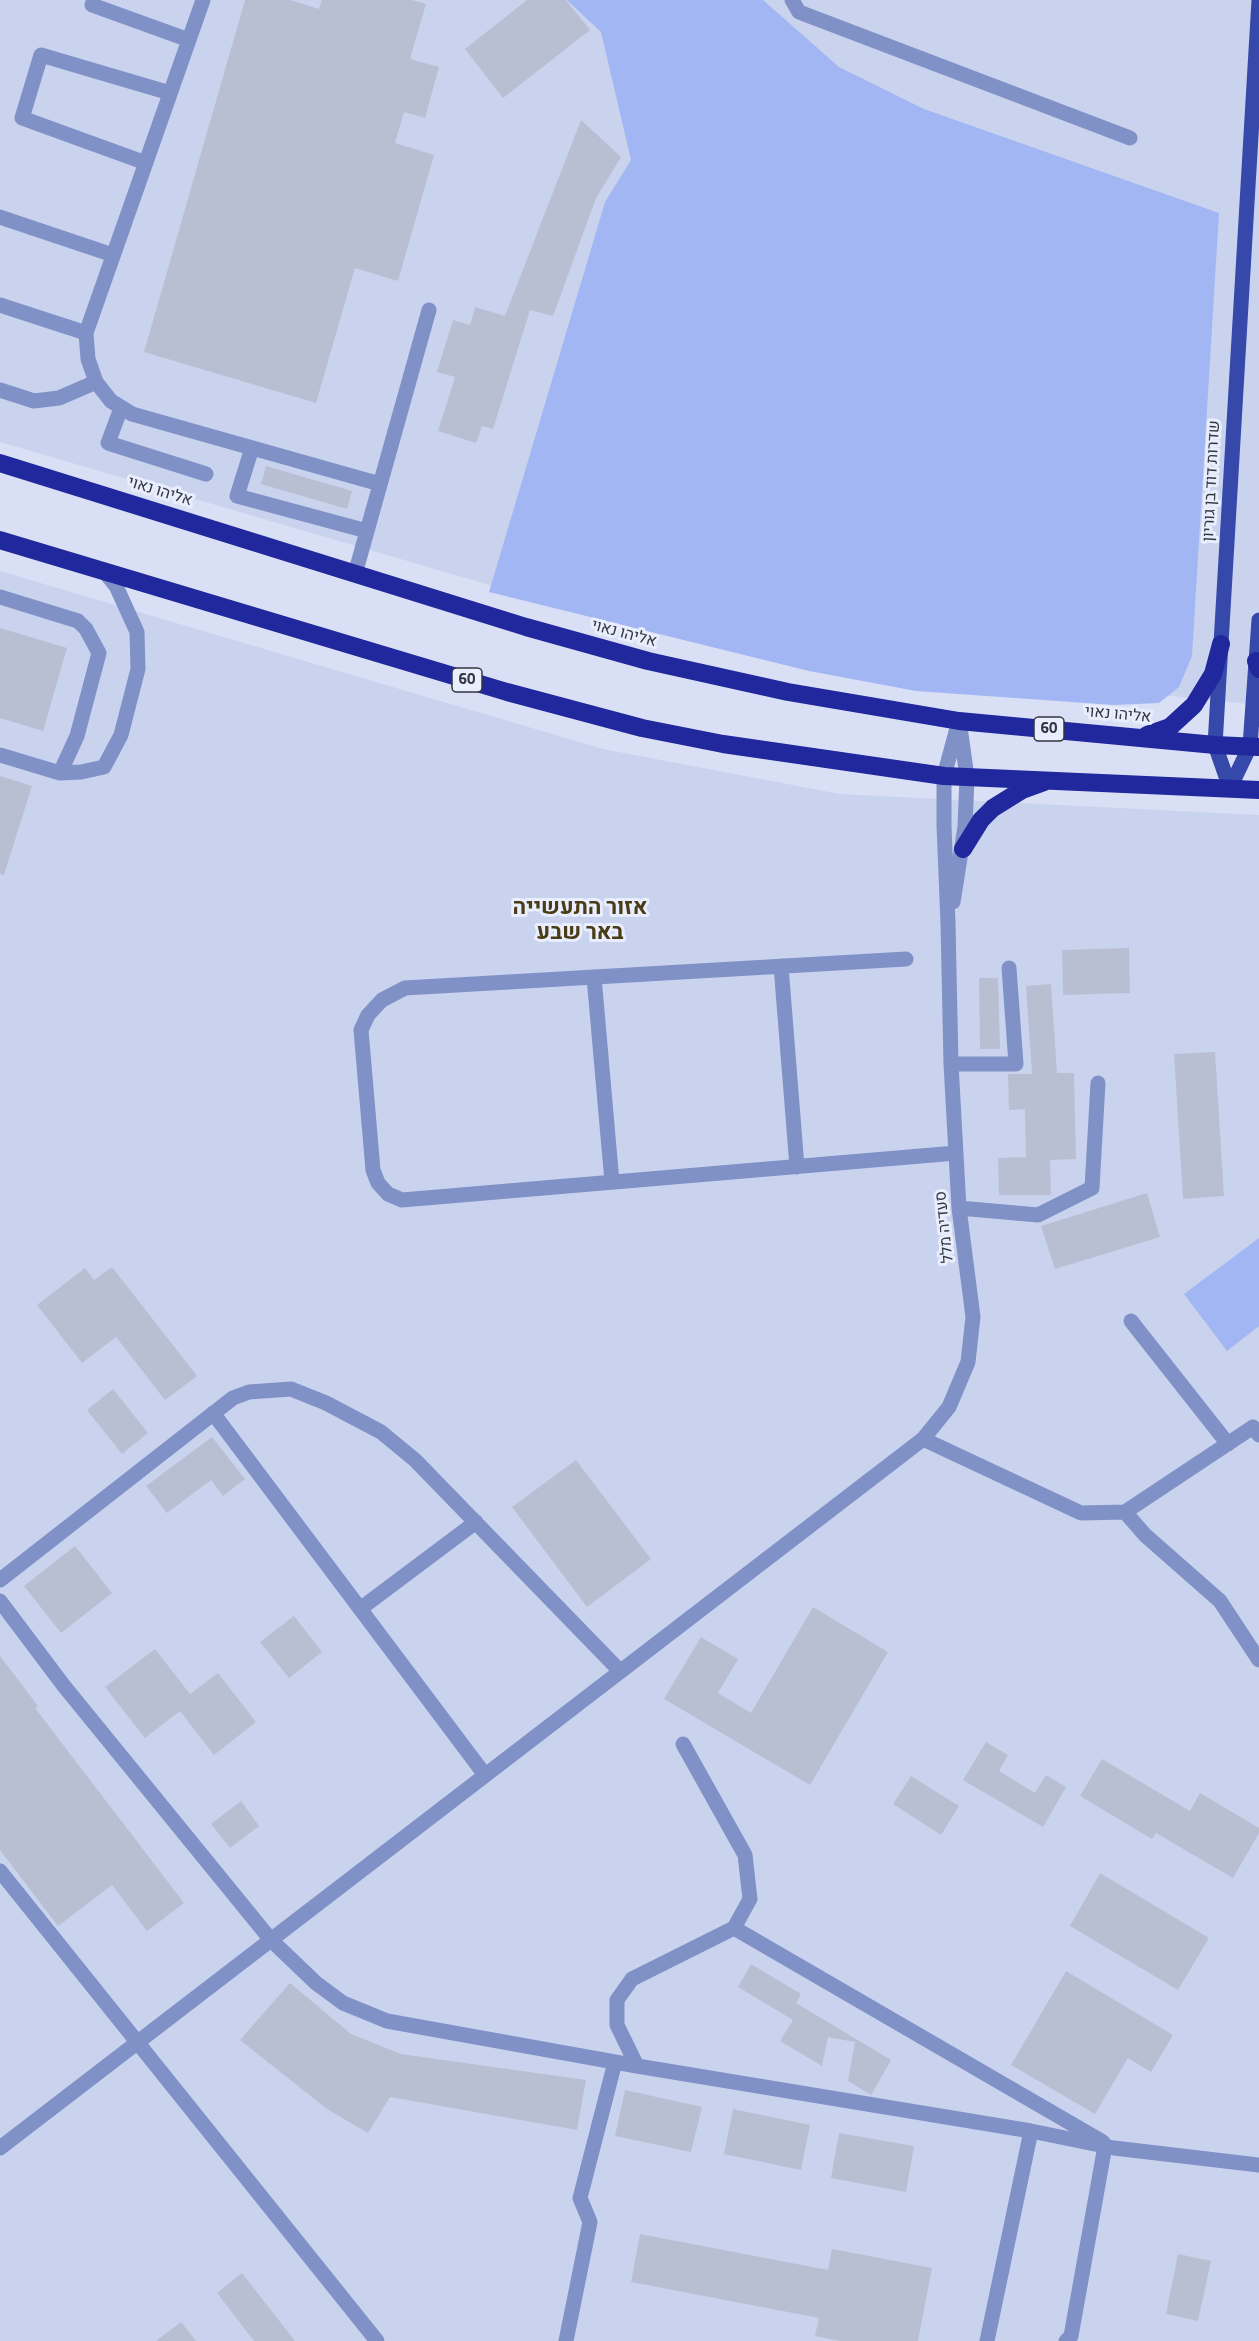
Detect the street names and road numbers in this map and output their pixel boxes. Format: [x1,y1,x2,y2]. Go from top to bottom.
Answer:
street label: שדרות דוד בן גוריון [1199,420,1225,542]
street label: אליהו נאוי [125,473,195,511]
street label: אליהו נאוי [589,616,659,652]
road number: 60 [452,668,482,692]
street label: אליהו נאוי [1084,703,1152,727]
road number: 60 [1034,717,1064,741]
street label: סעדיה מלל [932,1190,958,1264]

